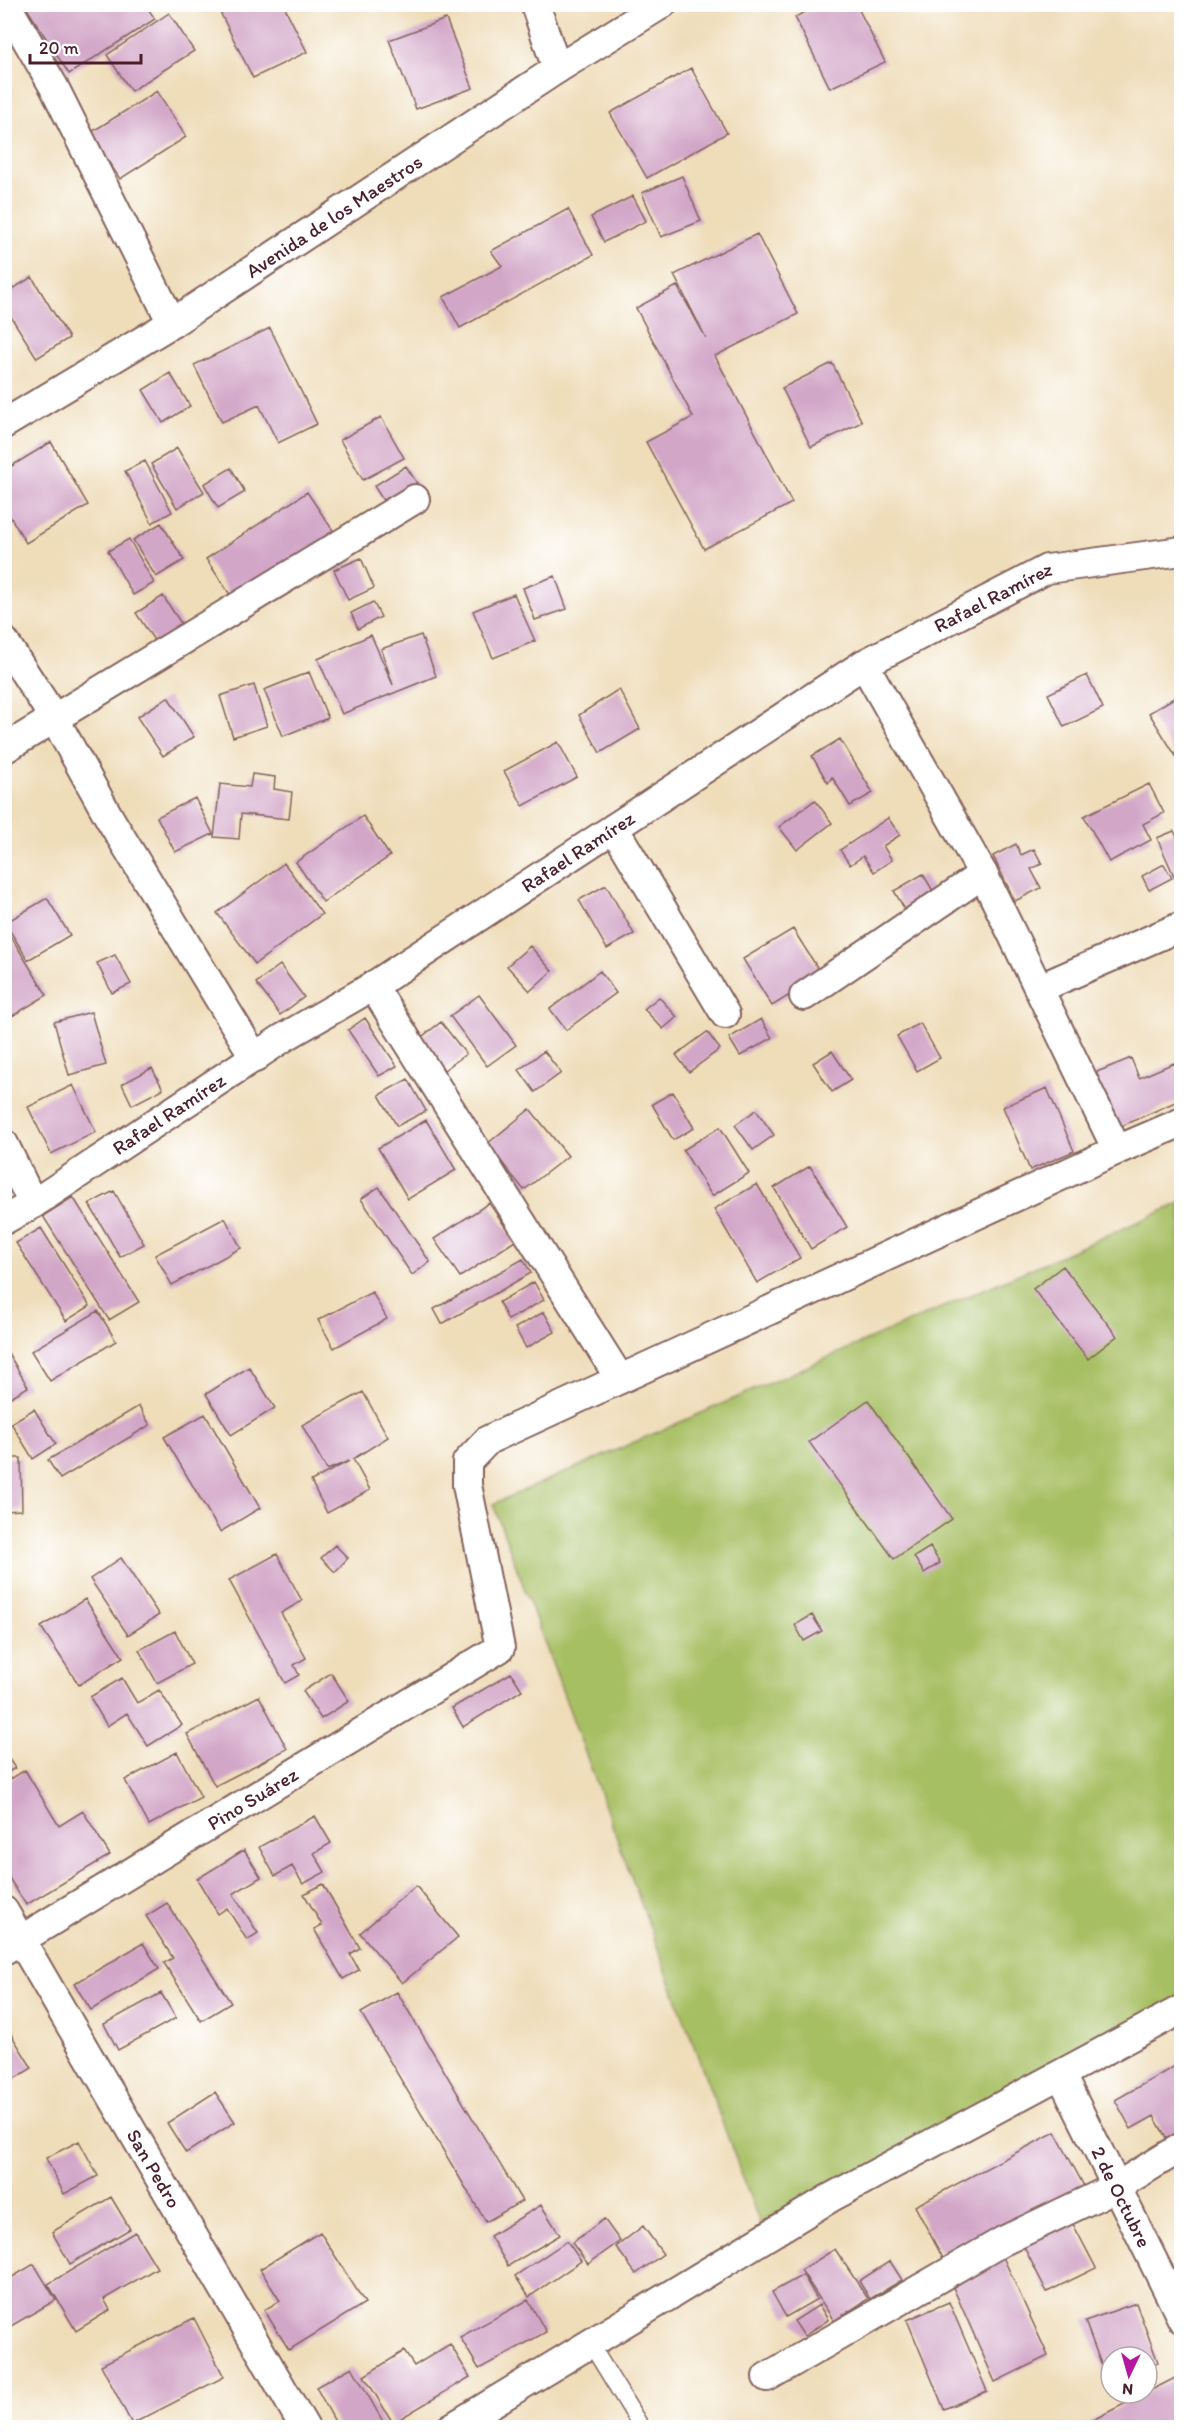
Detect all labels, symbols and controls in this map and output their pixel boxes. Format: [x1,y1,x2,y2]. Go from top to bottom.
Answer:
scale bar [30,27,141,65]
text: 20 m [39,37,79,59]
street label: Avenida de los Maestros [241,149,427,283]
street label: Rafael Ramírez [930,556,1053,638]
street label: Rafael Ramírez [517,806,639,898]
street label: Rafael Ramírez [108,1068,230,1160]
street label: Pino Suárez [203,1762,303,1835]
street label: San Pedro [122,2125,186,2212]
street label: 2 de Octubre [1086,2142,1157,2251]
north arrow [1099,2345,1159,2405]
text: N [1122,2380,1134,2399]

